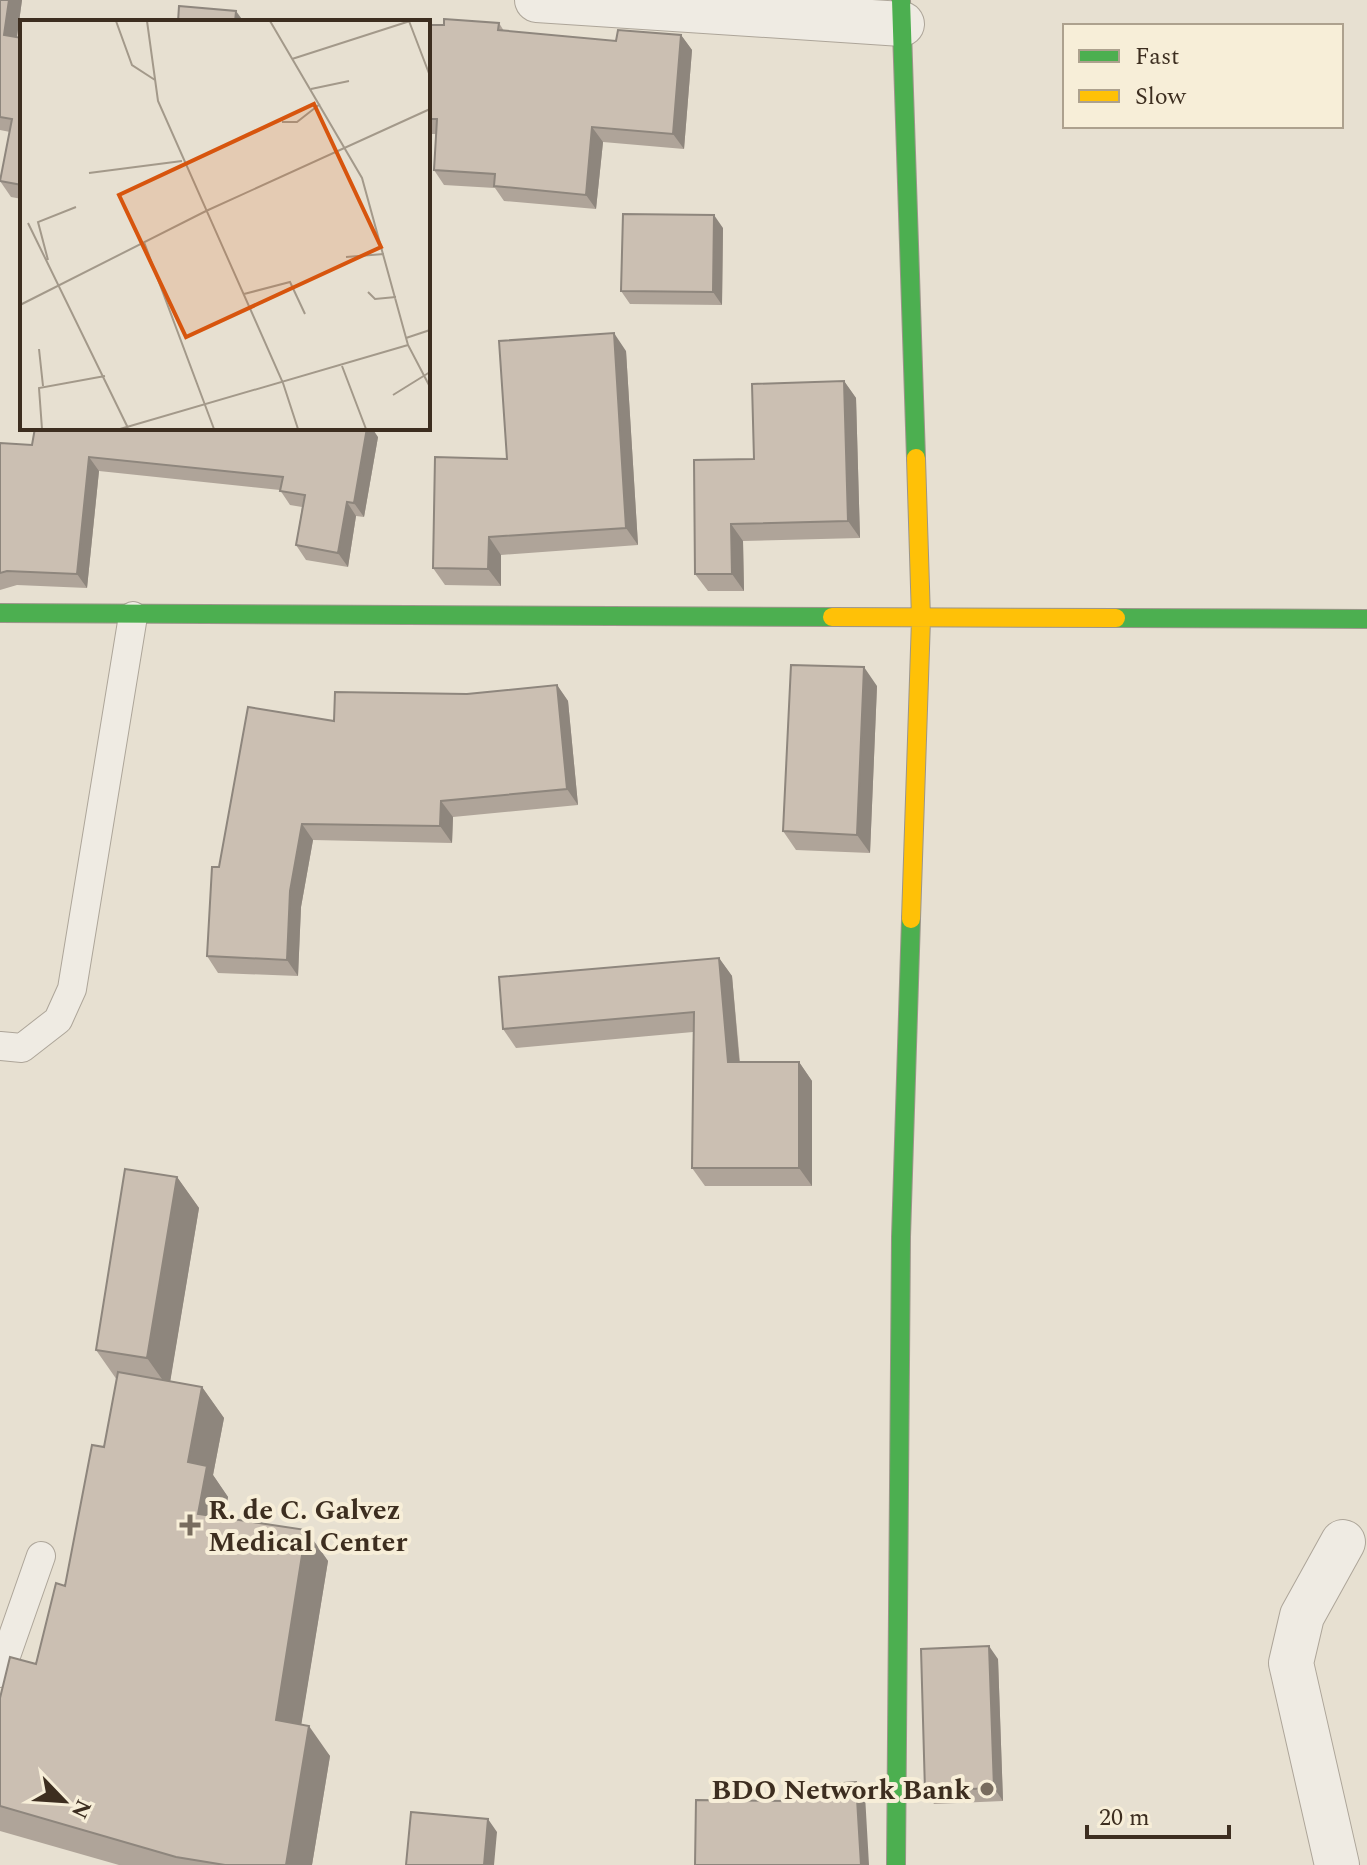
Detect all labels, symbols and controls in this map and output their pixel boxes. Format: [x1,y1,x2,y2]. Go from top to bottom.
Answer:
inset map [20,20,430,430]
legend [1063,24,1343,128]
text: Fast [1135,39,1180,75]
text: Slow [1135,79,1187,115]
place label: R. de C. Galvez Medical Center [208,1489,407,1564]
marker: R. de C. Galvez Medical Center [179,1514,201,1536]
north arrow [24,1761,104,1841]
place label: BDO Network Bank [711,1769,971,1812]
marker: BDO Network Bank [978,1780,996,1798]
scale bar [1087,1789,1229,1839]
text: N [62,1794,100,1824]
text: 20 m [1099,1800,1150,1836]

